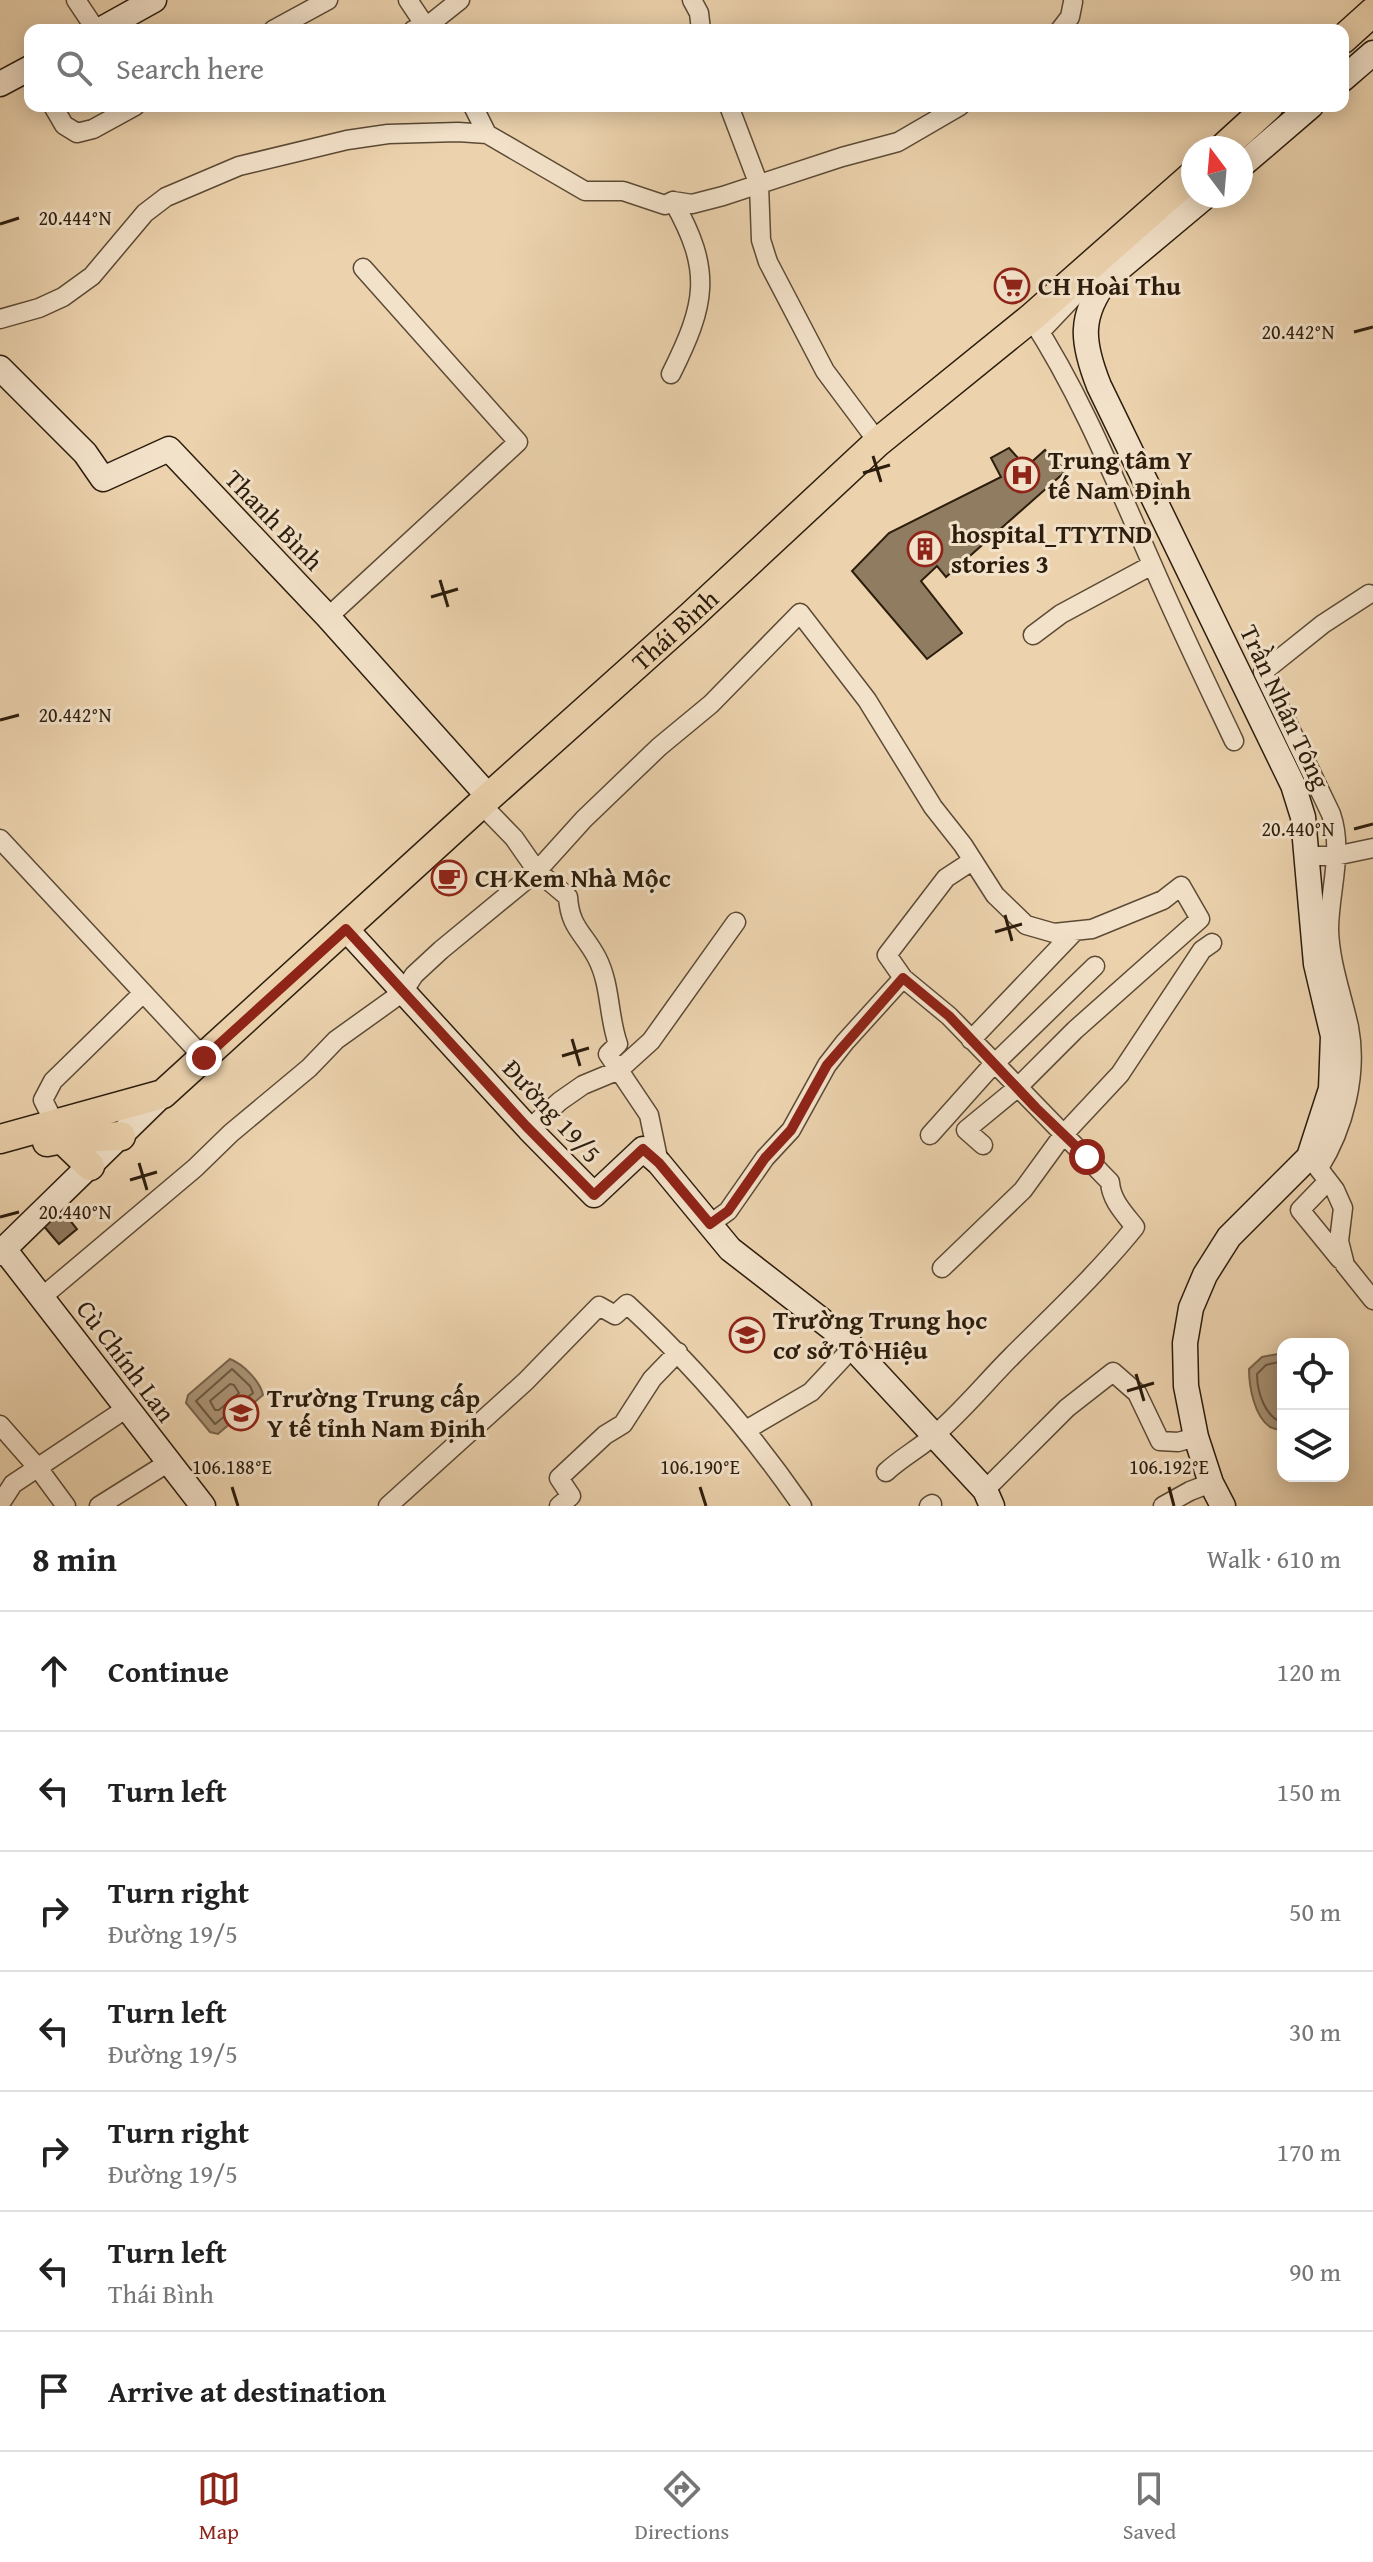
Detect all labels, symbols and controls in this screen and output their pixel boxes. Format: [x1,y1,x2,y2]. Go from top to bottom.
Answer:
search box [24,24,1349,112]
icon: search [52,46,96,90]
text: Search here [116,46,264,90]
north arrow [1181,136,1253,208]
text: 20.444°N [38,203,112,232]
place label: CH Hoài Thu [1038,266,1181,305]
supermarket icon: CH Hoài Thu [993,267,1031,305]
text: 20.442°N [1261,317,1335,346]
place label: Trung tâm Y tế Nam Định [1048,440,1192,509]
hospital icon: Trung tâm Y tế Nam Định [1003,456,1041,494]
street label: Thanh Bình [216,460,333,579]
place label: hospital_TTYTND stories 3 [951,514,1152,583]
building icon: hospital_TTYTND stories 3 [906,530,944,568]
street label: Thái Bình [622,580,727,680]
street label: Trần Nhân Tông [1230,618,1341,796]
text: 20.442°N [38,700,112,729]
text: 20.440°N [1261,814,1335,843]
place label: CH Kem Nhà Mộc [475,858,671,897]
cafe icon: CH Kem Nhà Mộc [430,859,468,897]
route end [186,1040,222,1076]
street label: Đường 19/5 [494,1050,611,1171]
route start [1069,1139,1105,1175]
text: 20.440°N [38,1197,112,1226]
street label: Cù Chính Lan [67,1291,186,1430]
place label: Trường Trung học cơ sở Tô Hiệu [773,1300,987,1369]
school or university icon: Trường Trung học cơ sở Tô Hiệu [728,1316,766,1354]
map controls [1277,1338,1349,1482]
button: locate [1277,1338,1349,1410]
place label: Trường Trung cấp Y tế tỉnh Nam Định [267,1378,487,1447]
school or university icon: Trường Trung cấp Y tế tỉnh Nam Định [222,1394,260,1432]
button: layers [1277,1410,1349,1482]
text: 106.188°E [192,1452,272,1481]
text: 106.190°E [660,1452,740,1481]
text: 106.192°E [1129,1452,1209,1481]
text: 8 min [32,1534,117,1583]
text: Walk · 610 m [1207,1539,1341,1578]
icon: ahead [32,1649,76,1693]
text: Continue [108,1649,229,1693]
text: 120 m [1276,1652,1341,1691]
icon: left [32,1769,76,1813]
text: Turn left [108,1769,227,1813]
text: 150 m [1276,1772,1341,1811]
text: Turn right [108,1870,249,1914]
icon: right [32,1889,76,1933]
text: 50 m [1289,1892,1341,1931]
text: Đường 19/5 [108,1914,238,1953]
text: Turn left [108,1990,227,2034]
icon: left [32,2009,76,2053]
text: 30 m [1289,2012,1341,2051]
text: Đường 19/5 [108,2034,238,2073]
text: Turn right [108,2110,249,2154]
icon: right [32,2129,76,2173]
text: 170 m [1276,2132,1341,2171]
text: Đường 19/5 [108,2154,238,2193]
text: Turn left [108,2230,227,2274]
icon: left [32,2249,76,2293]
text: 90 m [1289,2252,1341,2291]
text: Thái Bình [108,2274,214,2313]
icon: arrive [32,2369,76,2413]
text: Arrive at destination [108,2369,386,2413]
tab: Map [197,2467,241,2547]
tab: Directions [635,2467,729,2547]
tab: Saved [1123,2467,1176,2547]

